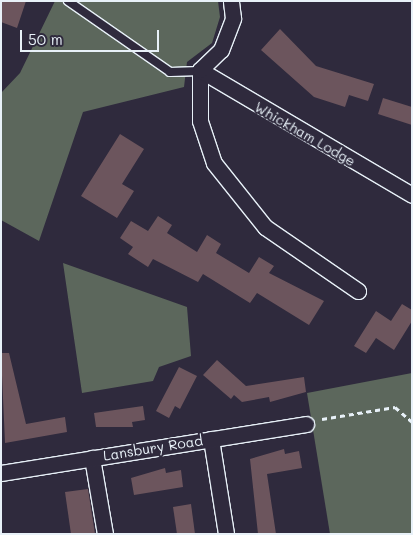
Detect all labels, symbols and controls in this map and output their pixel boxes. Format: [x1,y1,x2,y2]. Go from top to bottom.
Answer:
scale bar [22,20,161,52]
text: 50 m [28,29,63,49]
street label: Whickham Lodge [252,98,358,170]
street label: Lansbury Road [102,432,204,464]

